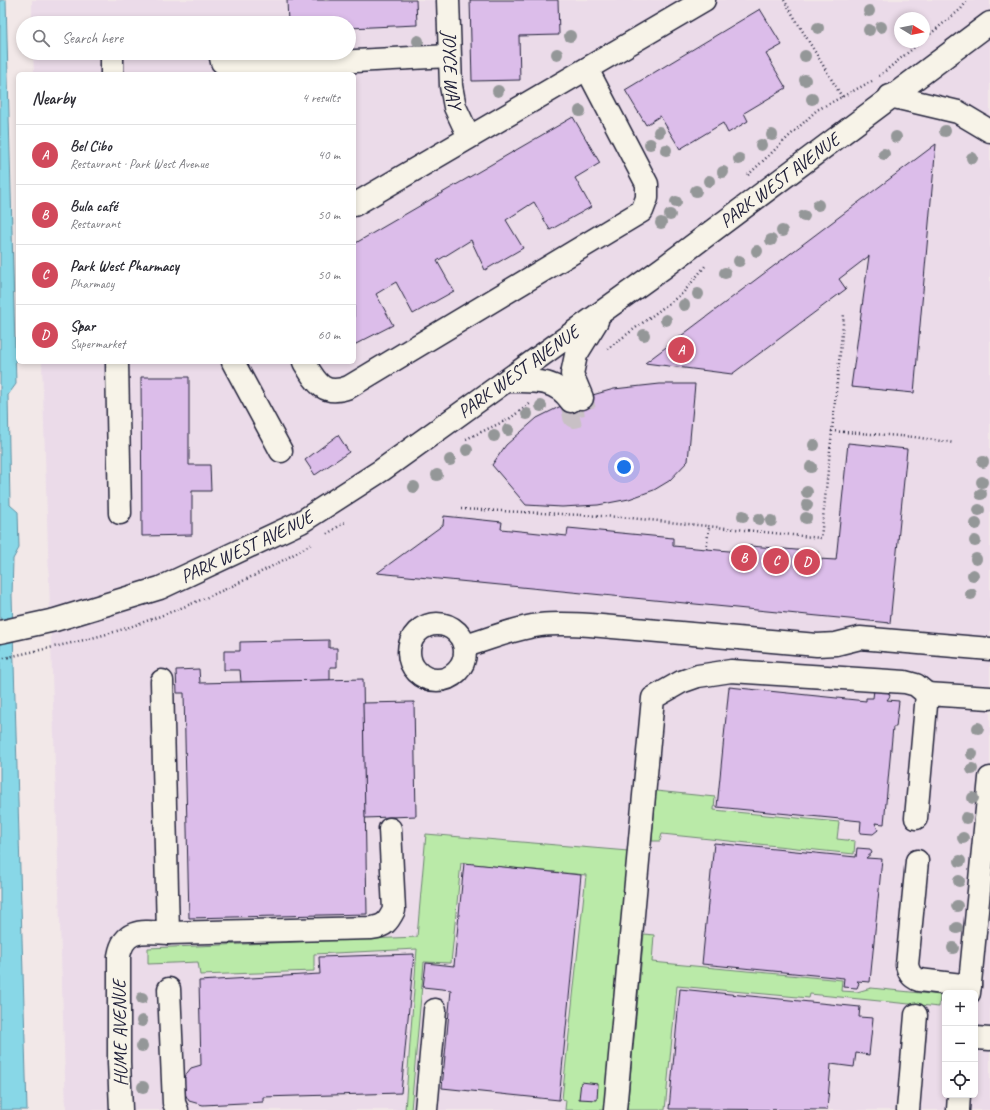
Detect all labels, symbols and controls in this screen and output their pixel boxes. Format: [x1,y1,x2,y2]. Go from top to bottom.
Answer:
north arrow [894,12,930,48]
search box [16,16,356,60]
icon: search [30,27,52,49]
text: Search here [62,29,123,48]
street label: JOYCE WAY [437,29,468,114]
text: Nearby [32,88,75,109]
text: 4 results [302,90,340,106]
street label: PARK WEST AVENUE [715,126,847,233]
text: Bel Cibo [70,137,112,156]
text: A [42,147,48,163]
text: 40 m [318,147,340,163]
text: Restaurant · Park West Avenue [70,156,208,172]
text: Bula café [70,197,117,216]
text: B [42,207,48,223]
text: 50 m [318,207,340,223]
text: Restaurant [70,216,120,232]
text: Park West Pharmacy [70,257,179,276]
text: C [42,267,48,283]
text: 50 m [318,267,340,283]
text: Pharmacy [70,276,114,292]
text: Spar [70,317,95,336]
street label: PARK WEST AVENUE [453,319,586,424]
text: D [41,327,49,343]
text: 60 m [318,327,340,343]
pin: A [668,335,694,365]
text: Supermarket [70,336,125,352]
your location [614,457,634,477]
street label: PARK WEST AVENUE [177,504,320,589]
pin: B [731,543,757,573]
pin: C [763,546,789,576]
pin: D [794,547,820,577]
street label: HUME AVENUE [107,977,133,1086]
map controls [942,990,978,1098]
button: + [942,990,978,1026]
button: − [942,1026,978,1062]
button: locate [942,1062,978,1098]

